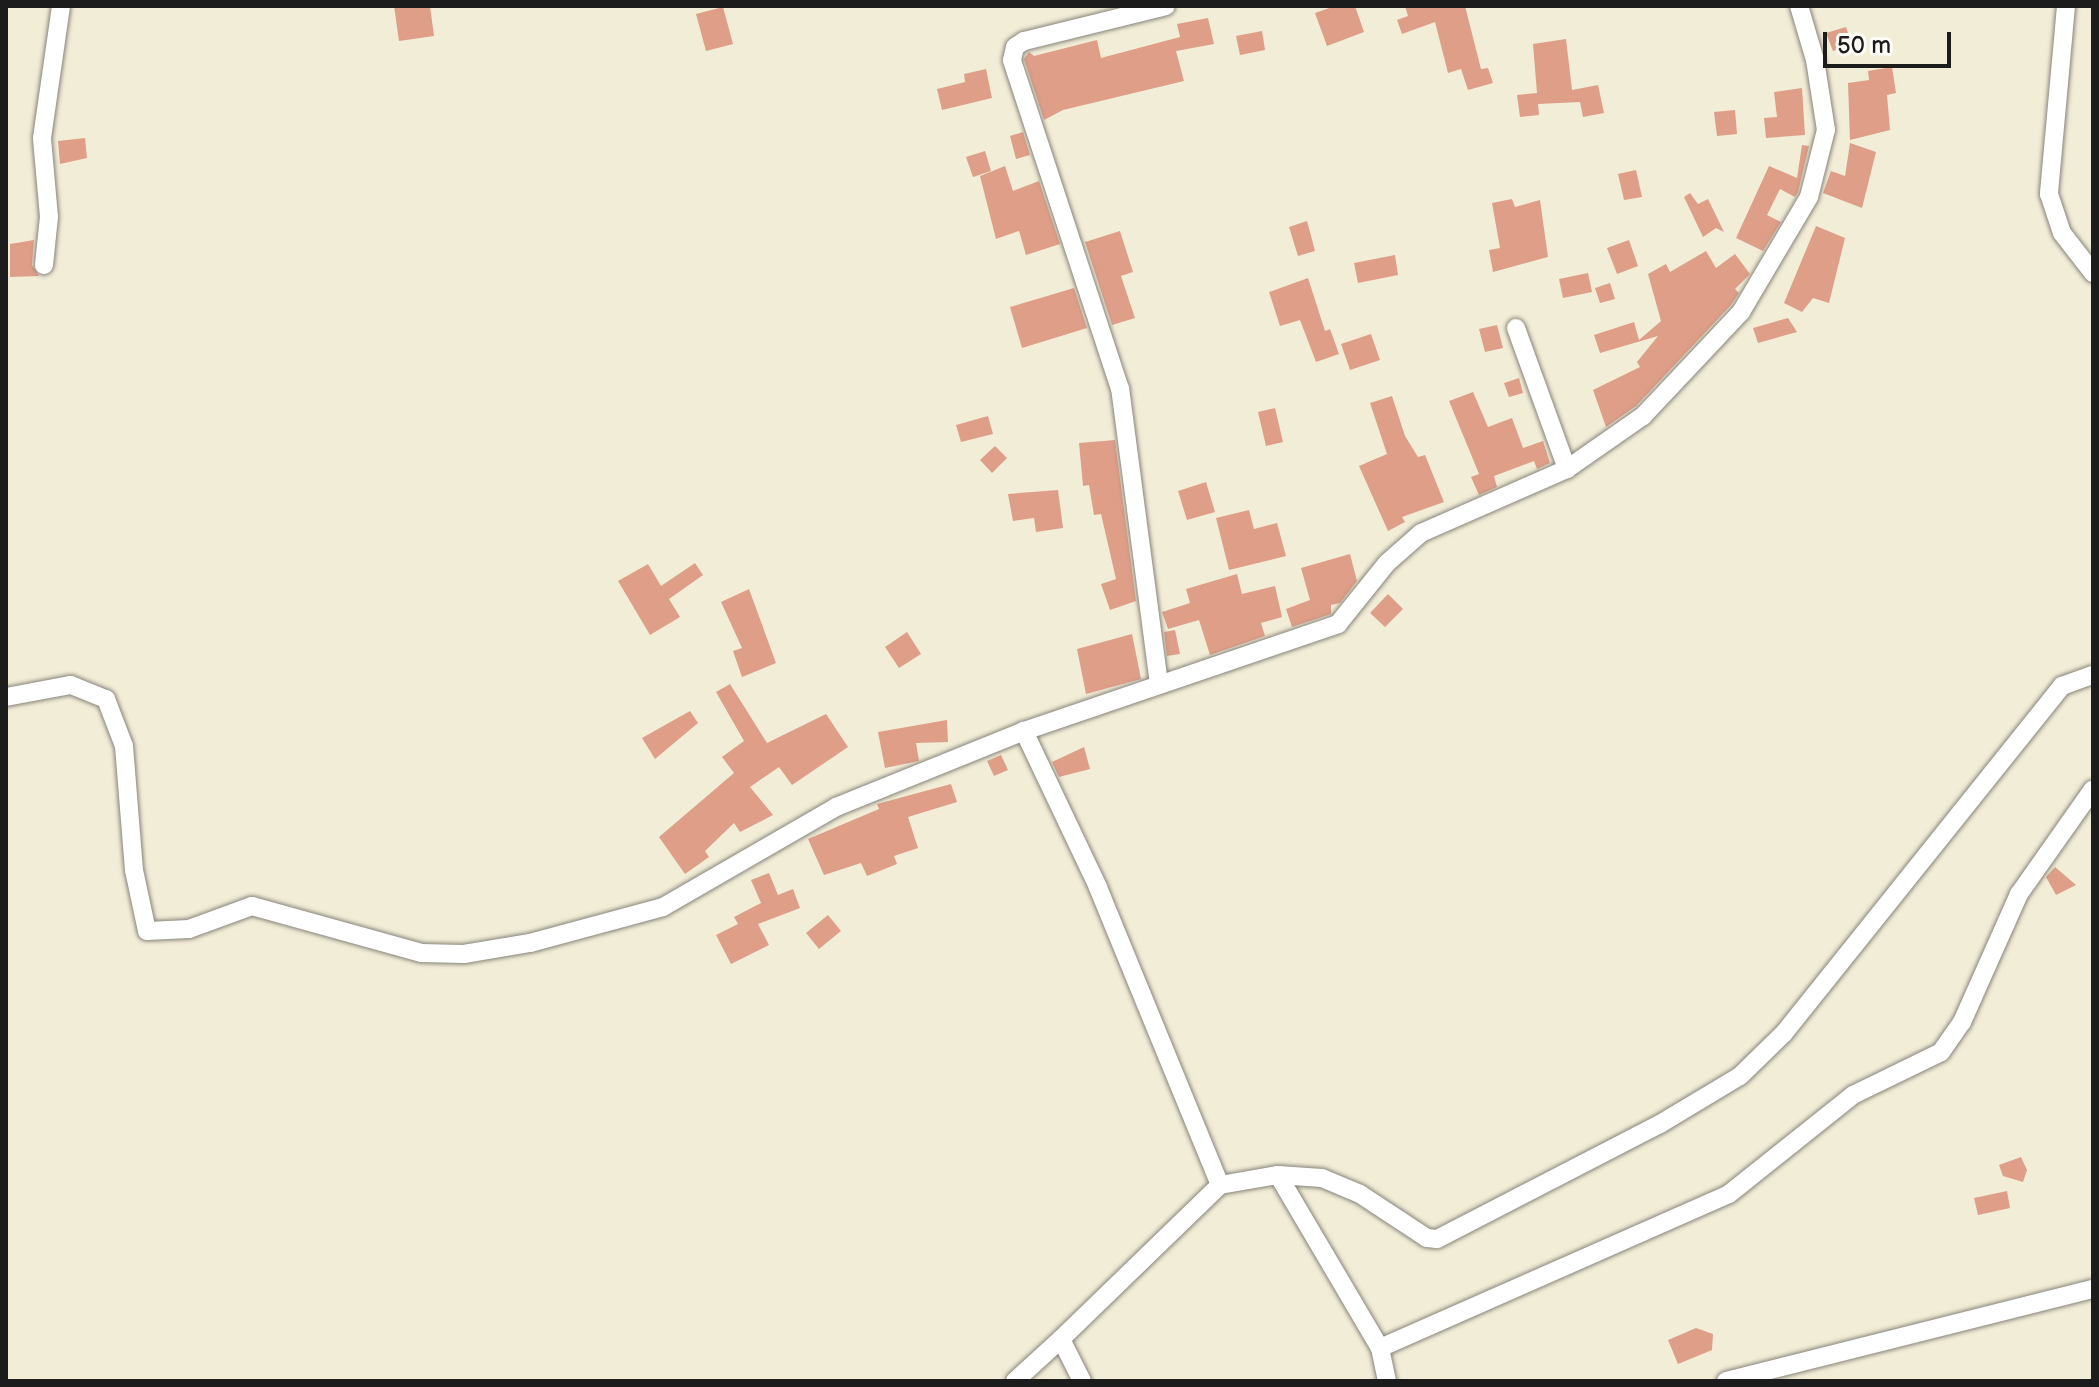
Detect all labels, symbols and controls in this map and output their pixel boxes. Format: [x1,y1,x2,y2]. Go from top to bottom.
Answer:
scale bar [1827,16,1955,66]
text: 50 m [1837,31,1891,60]

